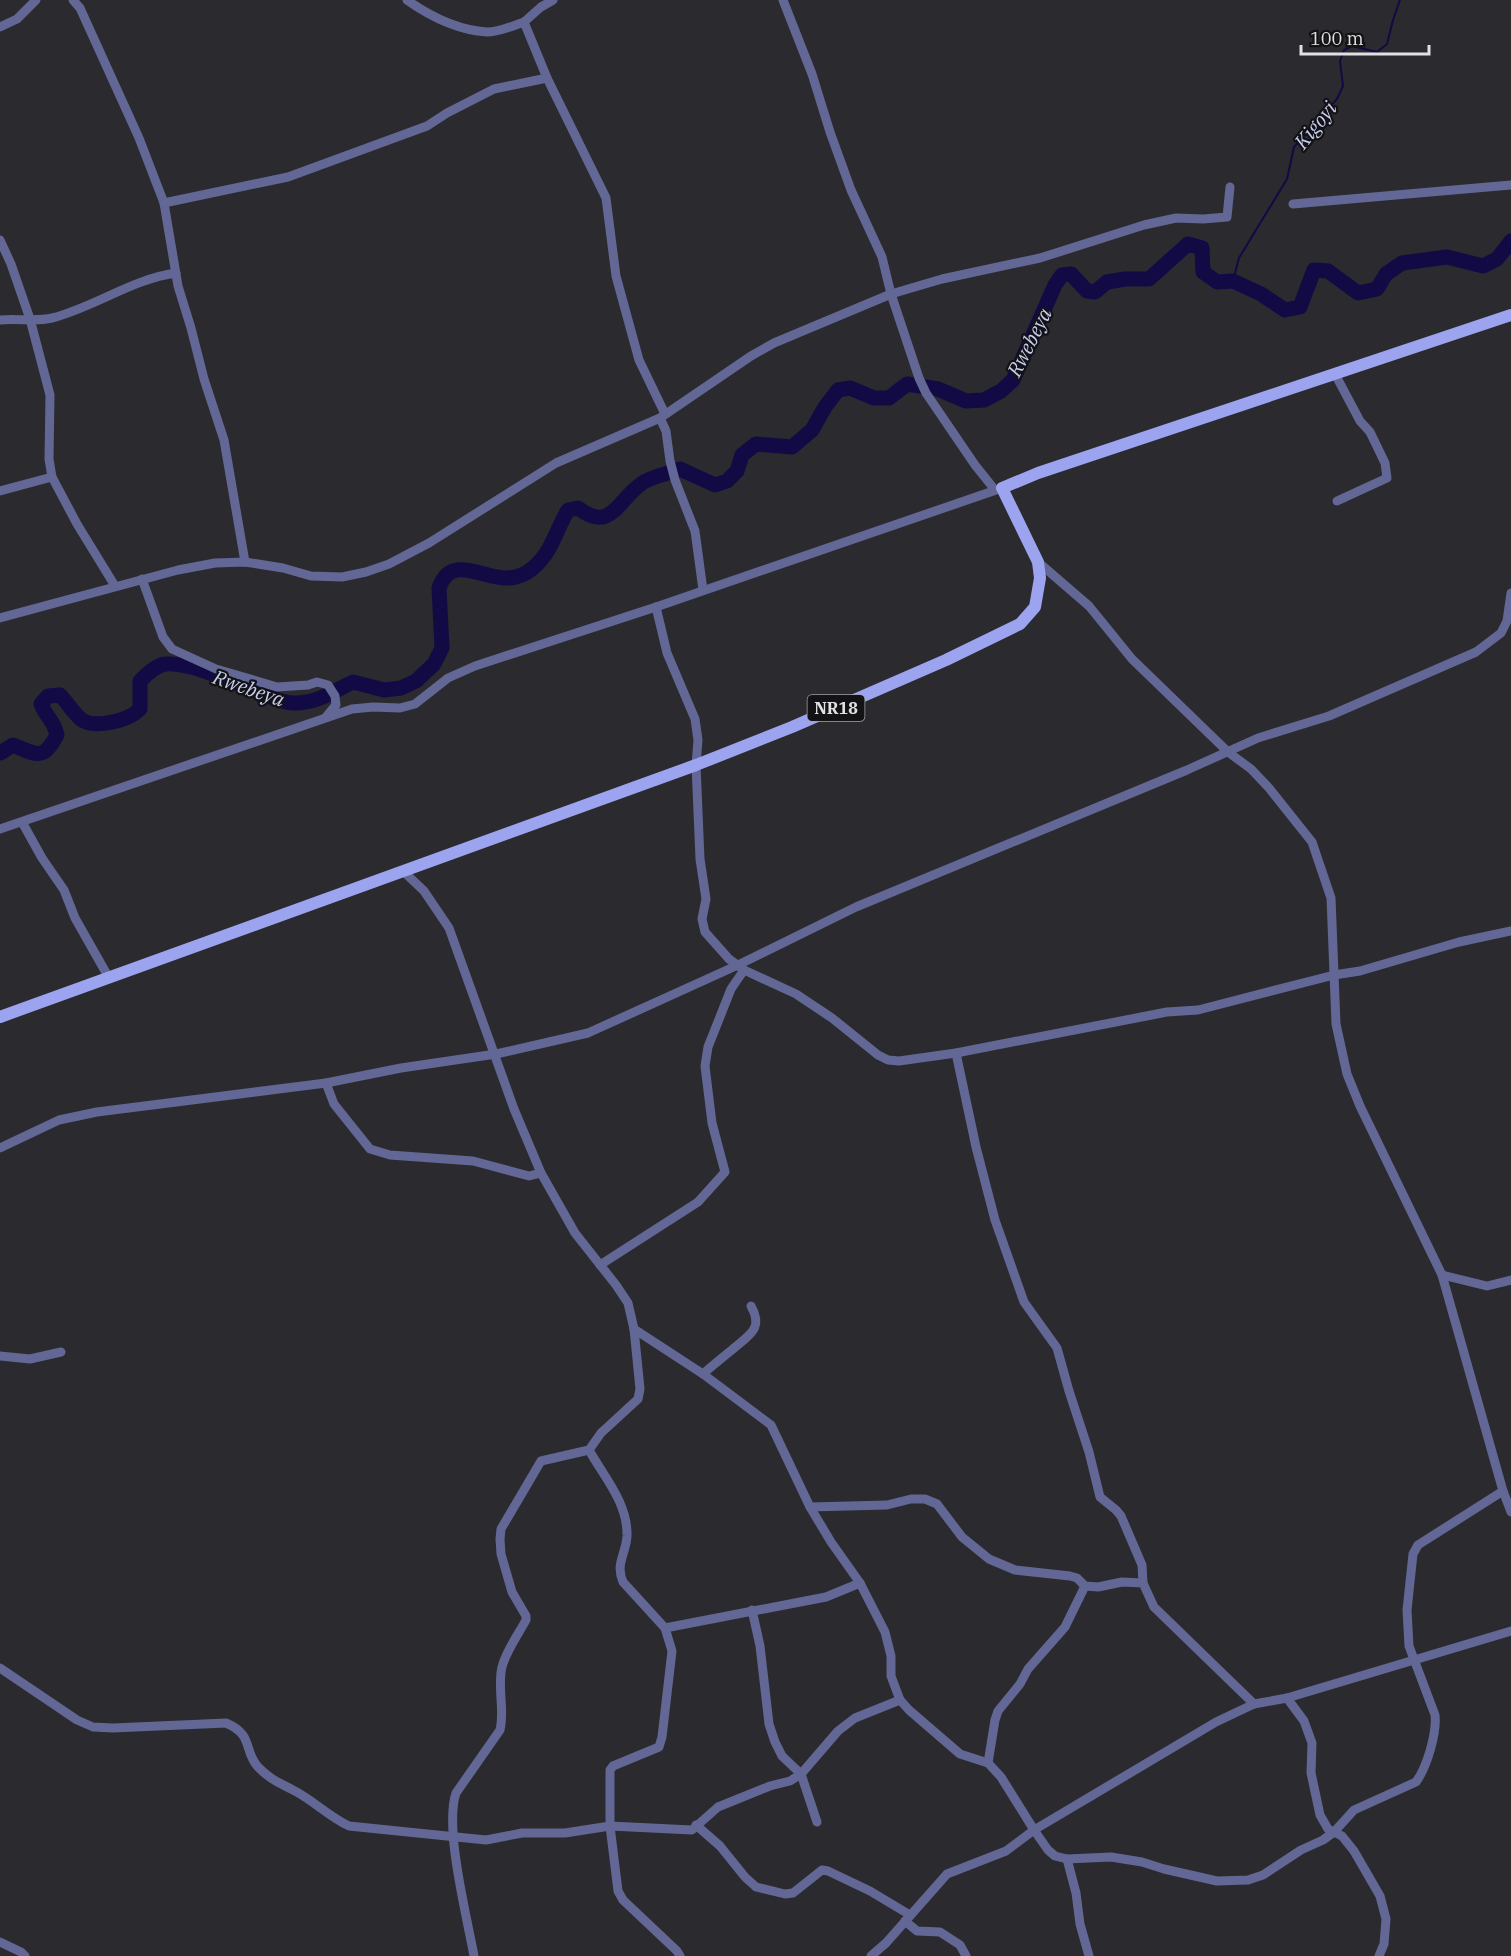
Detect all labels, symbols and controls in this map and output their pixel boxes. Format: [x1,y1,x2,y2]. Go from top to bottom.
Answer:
scale bar [1301,18,1428,56]
text: 100 m [1310,27,1364,50]
water label: Kigoyi [1287,96,1342,155]
water label: Rwebeya [1000,303,1058,382]
water label: Rwebeya [209,663,288,713]
road number: NR18 [808,695,864,721]

